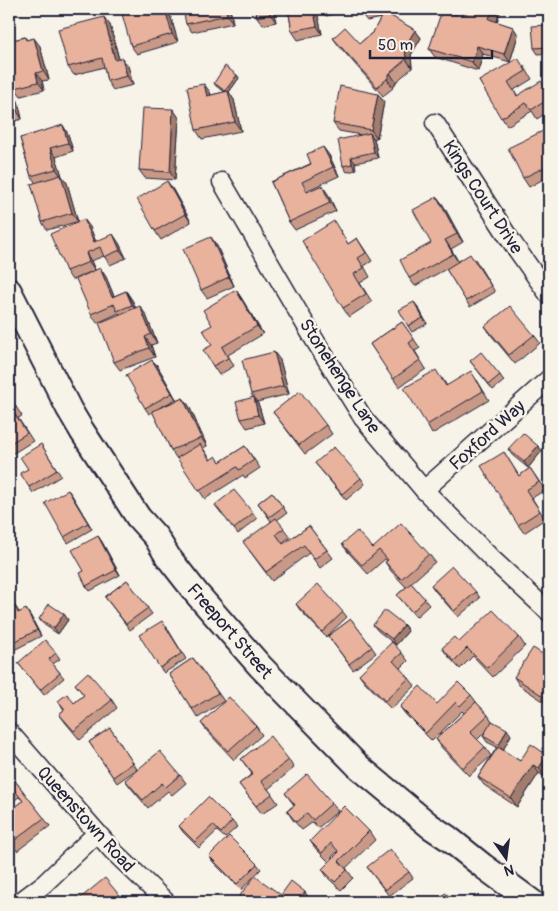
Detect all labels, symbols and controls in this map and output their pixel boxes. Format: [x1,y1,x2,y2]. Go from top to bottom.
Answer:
scale bar [370,28,493,60]
text: 50 m [378,36,413,55]
street label: Kings Court Drive [437,136,528,259]
street label: Stonehenge Lane [294,315,385,438]
street label: Foxford Way [445,395,530,476]
street label: Freeport Street [182,579,278,684]
street label: Queenstown Road [32,761,140,877]
north arrow [480,834,530,884]
text: N [502,861,516,880]

